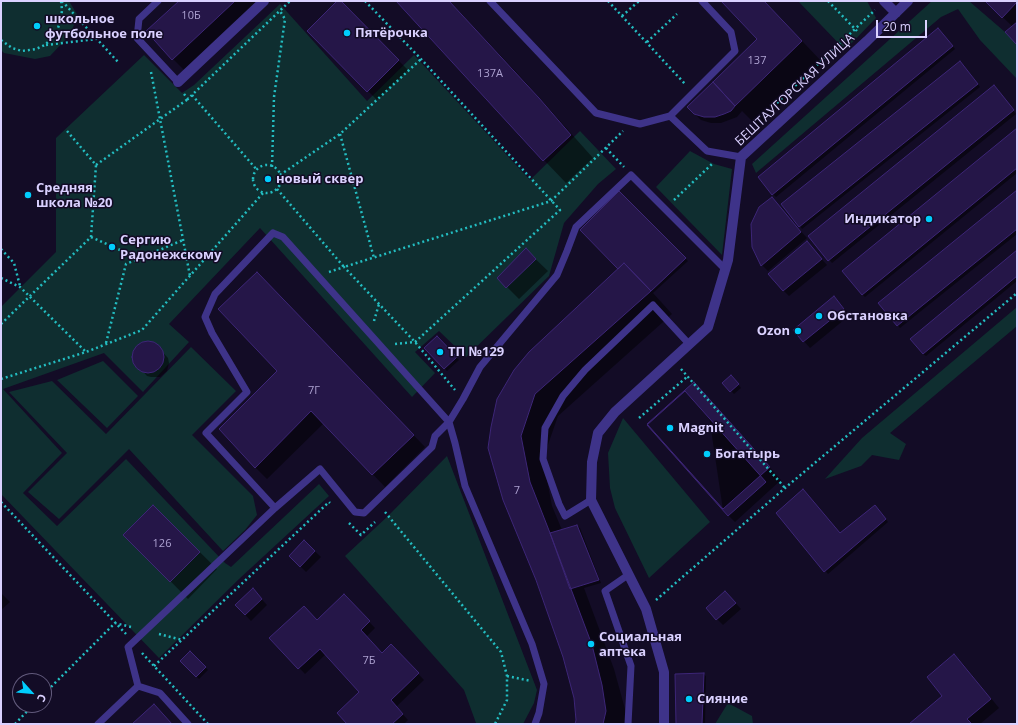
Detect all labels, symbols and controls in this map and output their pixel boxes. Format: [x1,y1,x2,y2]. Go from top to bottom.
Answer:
house number: 10Б [181,9,201,23]
place label: школьное футбольное поле [45,11,163,42]
scale bar [878,12,929,38]
text: 20 m [883,18,911,35]
marker: школьное футбольное поле [32,21,42,31]
place label: Пятёрочка [355,25,428,41]
marker: Пятёрочка [342,28,352,38]
street label: БЕШТАУГОРСКАЯ УЛИЦА [732,31,858,149]
house number: 137 [748,54,766,68]
house number: 137А [477,67,503,81]
place label: новый сквер [276,171,363,187]
marker: новый сквер [263,174,273,184]
place label: Средняя школа №20 [36,180,113,211]
marker: Средняя школа №20 [23,190,33,200]
place label: Индикатор [844,211,921,227]
marker: Индикатор [924,214,934,224]
place label: Сергию Радонежскому [120,232,221,263]
marker: Сергию Радонежскому [107,242,117,252]
place label: Обстановка [827,308,908,324]
marker: Обстановка [814,311,824,321]
place label: Ozon [757,323,790,339]
marker: Ozon [793,326,803,336]
place label: ТП №129 [448,344,504,360]
marker: ТП №129 [435,347,445,357]
house number: 7Г [308,384,320,398]
place label: Magnit [678,420,724,436]
marker: Magnit [665,423,675,433]
place label: Богатырь [715,446,780,462]
marker: Богатырь [702,449,712,459]
house number: 7 [514,484,520,498]
house number: 126 [153,537,171,551]
place label: Социальная аптека [599,629,682,660]
marker: Социальная аптека [586,639,596,649]
house number: 7Б [362,654,376,668]
north arrow [12,673,52,713]
place label: Сияние [697,691,748,707]
text: С [34,692,51,705]
marker: Сияние [684,694,694,704]

